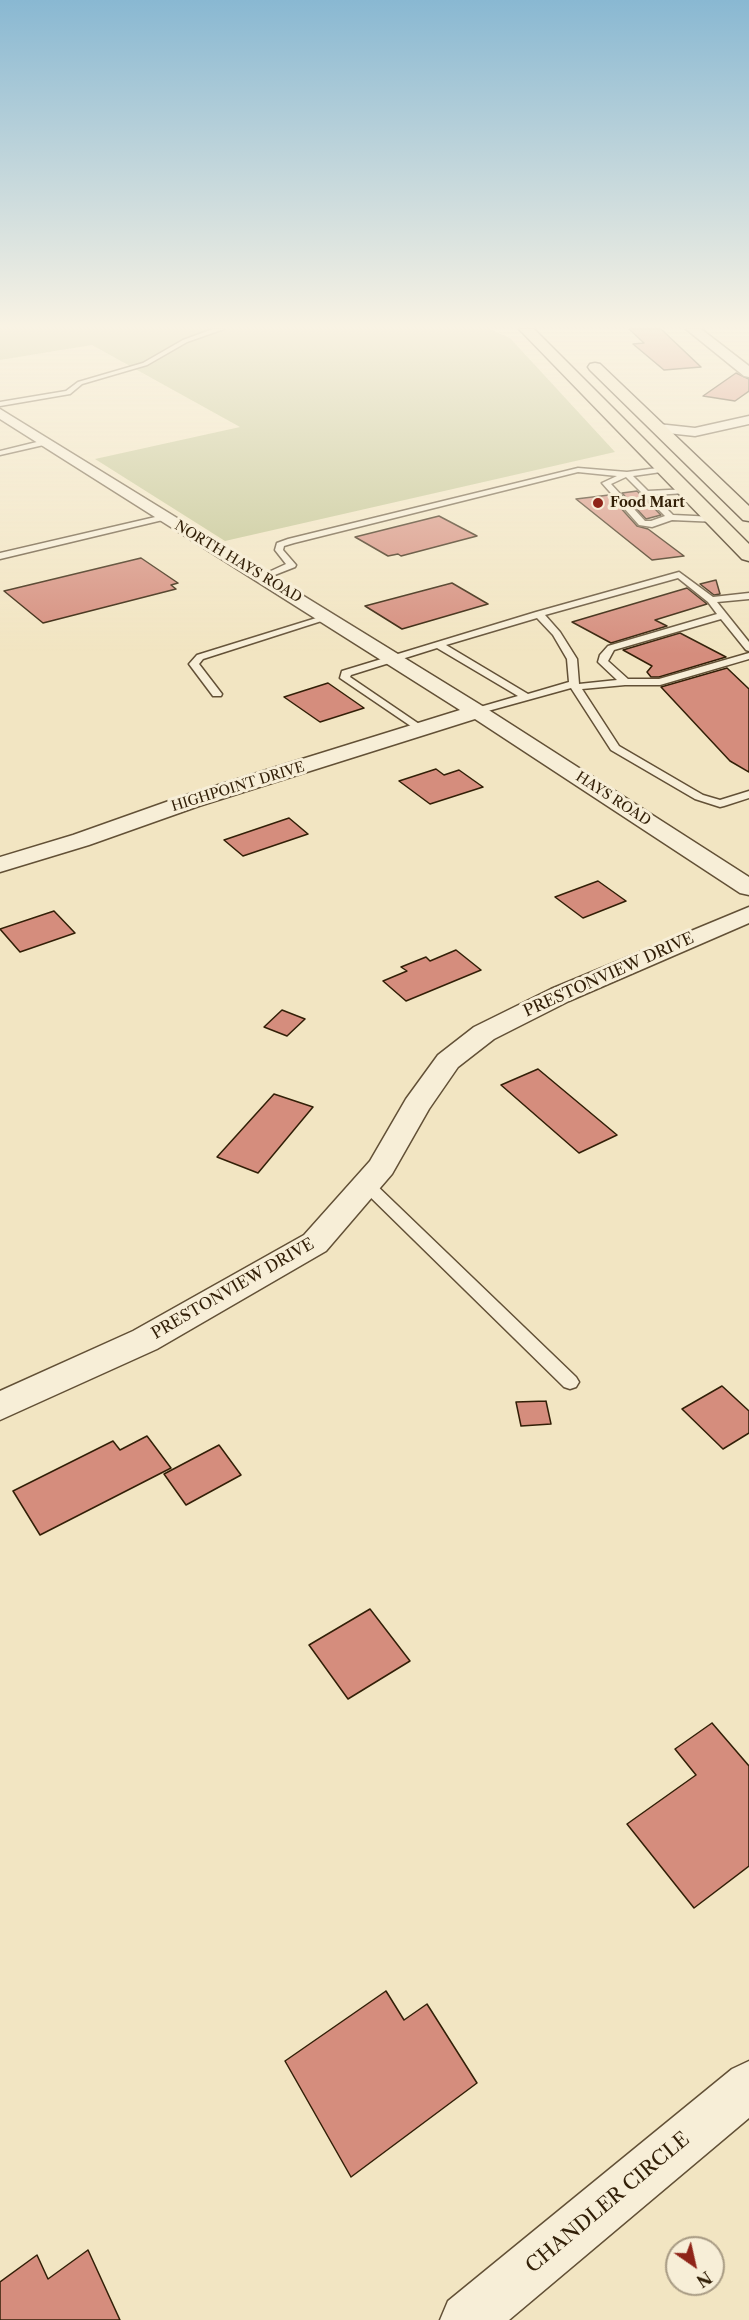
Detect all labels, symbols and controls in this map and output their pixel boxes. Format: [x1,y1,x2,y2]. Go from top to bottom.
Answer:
place label: Food Mart [610,495,685,511]
marker: Food Mart [591,496,605,510]
street label: NORTH HAYS ROAD [171,517,305,607]
street label: HIGHPOINT DRIVE [169,759,307,815]
street label: HAYS ROAD [572,769,654,829]
street label: PRESTONVIEW DRIVE [521,929,697,1021]
street label: PRESTONVIEW DRIVE [148,1235,318,1343]
street label: CHANDLER CIRCLE [521,2127,695,2279]
north arrow [665,2236,725,2296]
text: N [693,2267,715,2291]

